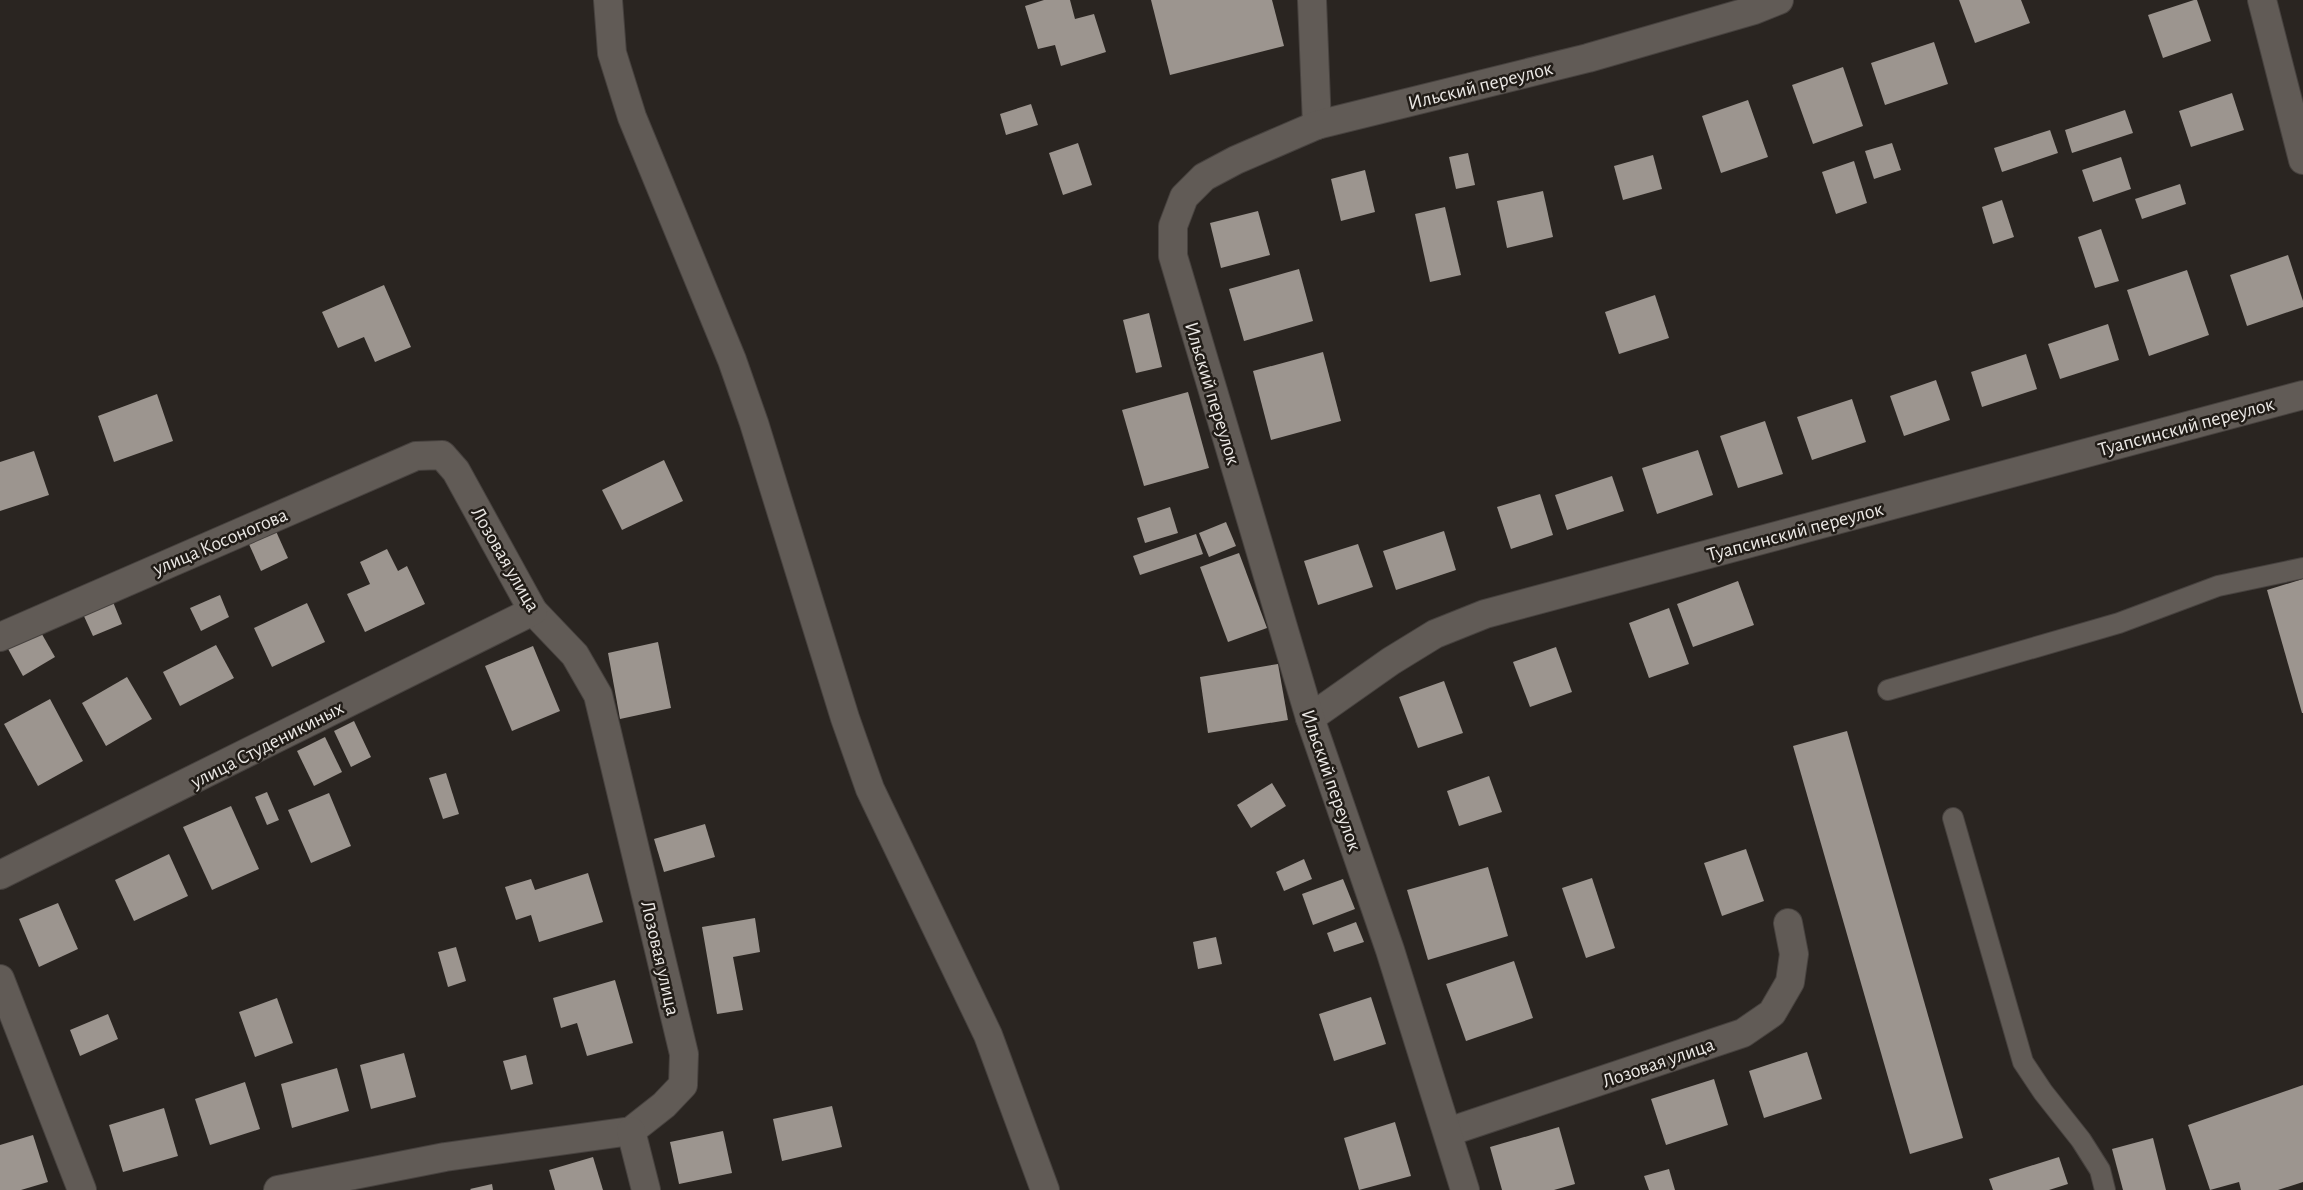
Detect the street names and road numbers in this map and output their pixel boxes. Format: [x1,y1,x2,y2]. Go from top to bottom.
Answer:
street label: Ильский переулок [1406,58,1555,114]
street label: Ильский переулок [1181,319,1243,467]
street label: Туапсинский переулок [2096,394,2276,460]
street label: Туапсинский переулок [1705,499,1885,565]
street label: Лозовая улица [467,504,543,615]
street label: улица Косоногова [149,505,291,580]
street label: улица Студеникиных [187,698,347,793]
street label: Ильский переулок [1297,707,1365,854]
street label: Лозовая улица [637,899,683,1018]
street label: Лозовая улица [1600,1034,1717,1091]

